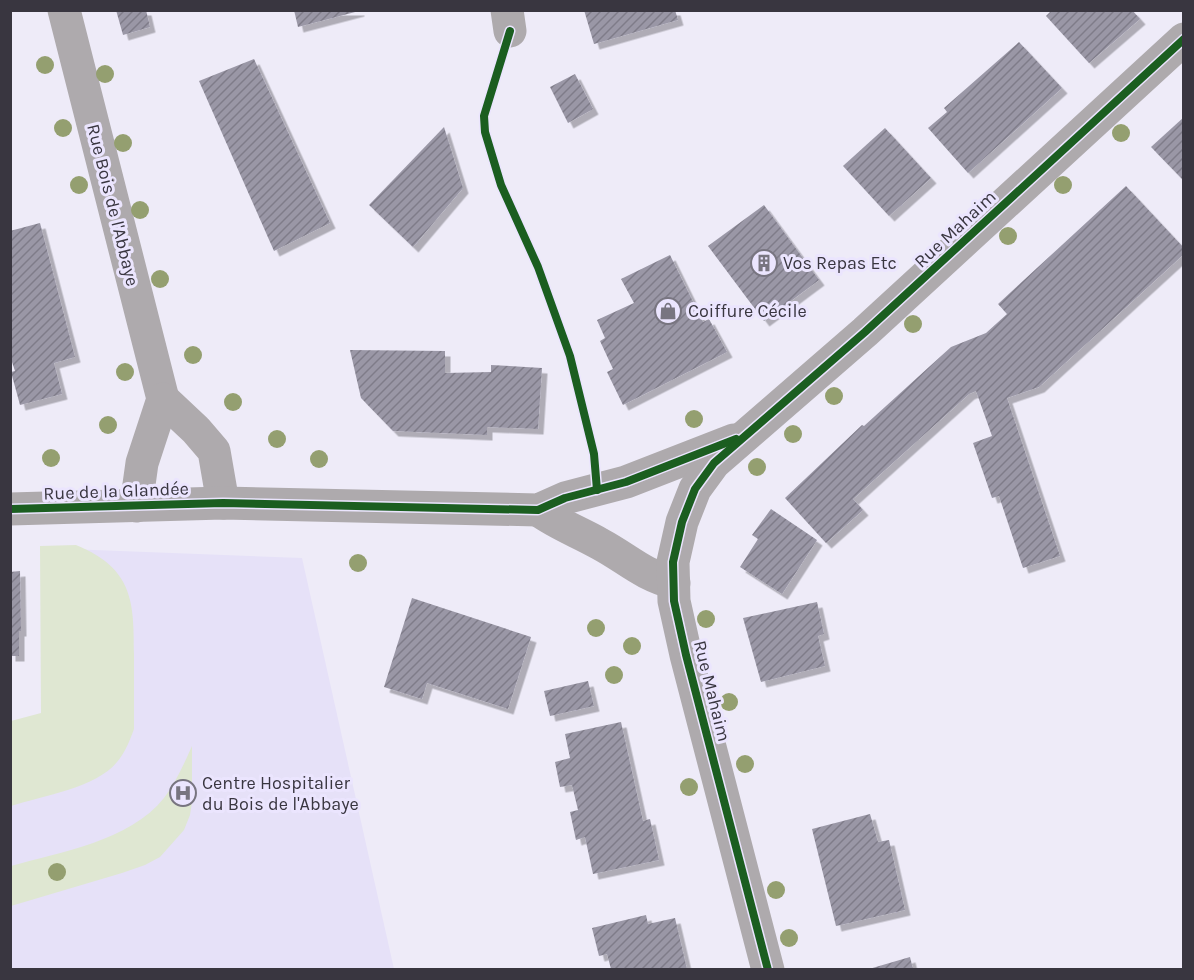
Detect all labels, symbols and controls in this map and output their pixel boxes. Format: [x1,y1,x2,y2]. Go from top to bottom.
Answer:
street label: Rue Bois de l'Abbaye [82,122,144,288]
street label: Rue Mahaim [910,186,1000,272]
building icon: Vos Repas Etc [749,248,779,278]
place label: Vos Repas Etc [783,252,897,274]
shop icon: Coiffure Cécile [653,296,683,326]
place label: Coiffure Cécile [688,300,807,322]
street label: Rue de la Glandée [43,477,189,505]
street label: Rue Mahaim [689,638,735,744]
place label: Centre Hospitalier du Bois de l'Abbaye [202,772,359,815]
hospital icon: Centre Hospitalier du Bois de l'Abbaye [168,778,198,808]

